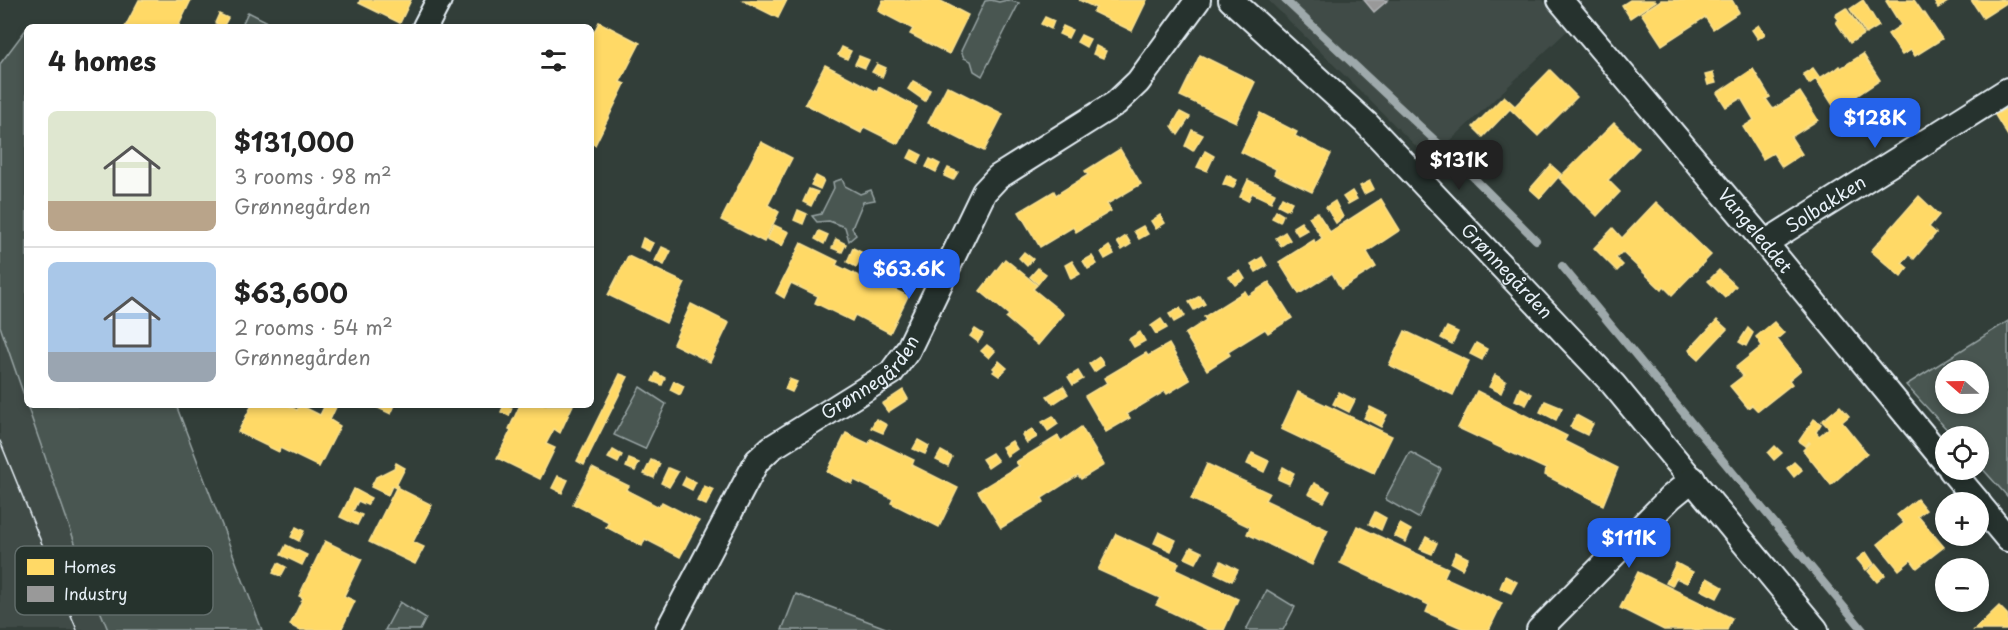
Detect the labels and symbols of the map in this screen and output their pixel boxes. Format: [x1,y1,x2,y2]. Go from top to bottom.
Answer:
pin: $128K [1833,98,1917,149]
pin: $131K [1417,140,1501,191]
street label: Solbakken [1780,168,1871,239]
street label: Vangeleddet [1712,181,1799,278]
street label: Grønnegården [1455,216,1560,324]
pin: $63.6K [860,249,958,300]
street label: Grønnegården [815,331,925,426]
north arrow [1935,360,1989,414]
pin: $111K [1587,518,1671,569]
legend [15,546,213,615]
text: Homes [64,554,116,578]
text: Industry [64,581,127,605]

